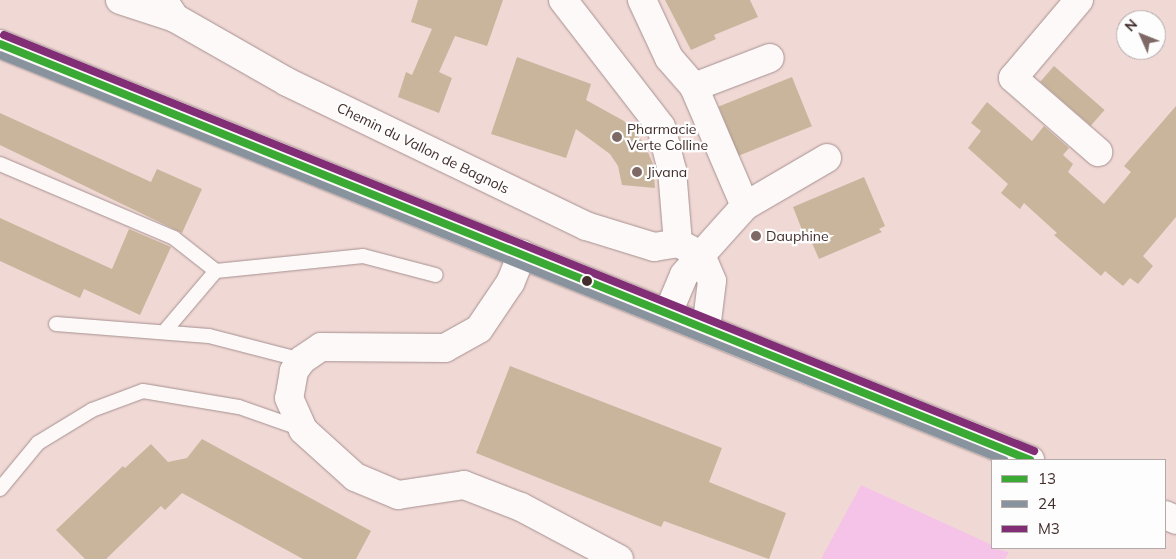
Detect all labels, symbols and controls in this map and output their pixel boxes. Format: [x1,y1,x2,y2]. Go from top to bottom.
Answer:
north arrow [1116,10,1166,60]
text: N [1121,15,1141,35]
street label: Chemin du Vallon de Bagnols [334,99,512,197]
place label: Pharmacie Verte Colline [627,121,708,154]
marker: Pharmacie Verte Colline [611,131,623,143]
place label: Jivana [647,164,687,180]
marker: Jivana [631,166,643,178]
place label: Dauphine [766,228,829,244]
marker: Dauphine [750,230,762,242]
unlabelled marker [582,276,592,286]
legend [991,459,1166,549]
text: 13 [1038,469,1056,488]
text: 24 [1038,494,1056,513]
text: M3 [1038,519,1060,538]

